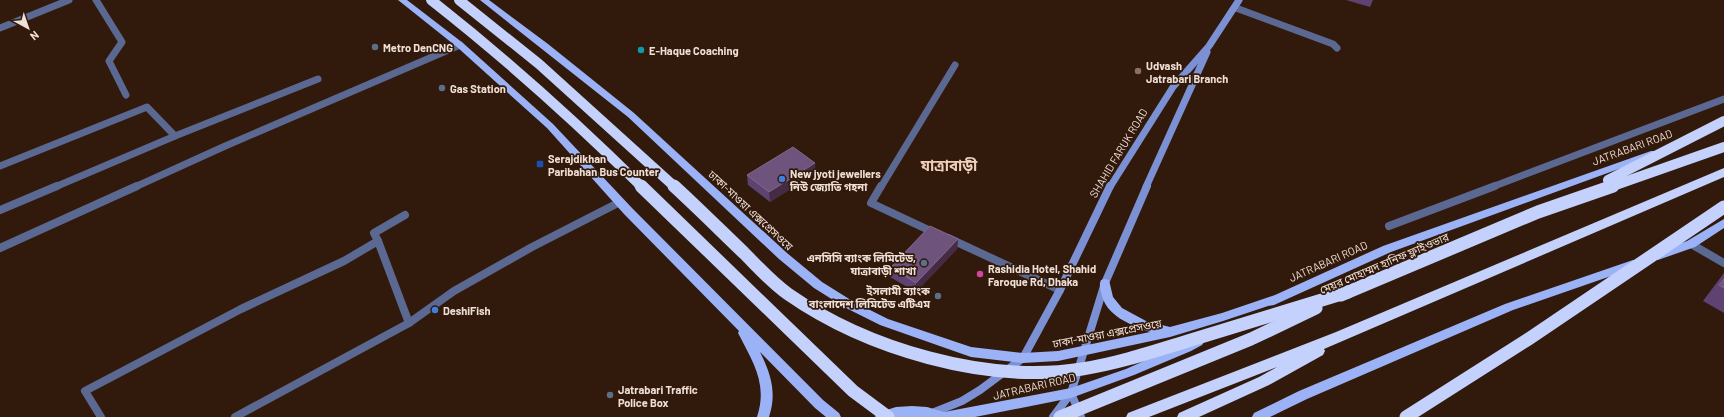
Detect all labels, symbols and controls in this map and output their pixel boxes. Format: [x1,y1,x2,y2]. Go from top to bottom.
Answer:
north arrow [8,8,48,48]
text: N [28,29,42,43]
place label: Metro DenCNG [383,41,453,54]
marker: Metro DenCNG [370,42,380,52]
place label: E-Haque Coaching [649,44,739,57]
marker: E-Haque Coaching [636,45,646,55]
place label: Udvash Jatrabari Branch [1146,59,1228,85]
marker: Udvash Jatrabari Branch [1133,66,1143,76]
place label: Gas Station [450,82,506,95]
marker: Gas Station [437,83,447,93]
street label: SHAHID FARUK ROAD [1086,106,1150,200]
street label: JATRABARI ROAD [1590,126,1674,168]
place label: Serajdikhan Paribahan Bus Counter [548,152,660,178]
district label: যাত্রাবাড়ী [920,156,978,174]
marker: Serajdikhan Paribahan Bus Counter [535,159,545,169]
street label: ঢাকা-মাওয়া এক্সপ্রেসওয়ে [705,167,796,253]
place label: New jyoti jewellers নিউ জ্যোতি গহনা [789,167,881,193]
marker: New jyoti jewellers নিউ জ্যোতি গহনা [777,174,787,184]
street label: মেয়র মোহাম্মদ হানিফ ফ্লাইওভার [1317,230,1451,296]
street label: JATRABARI ROAD [1287,238,1369,284]
place label: এনসিসি ব্যাংক লিমিটেড, যাত্রাবাড়ী শাখা [807,251,917,278]
marker: এনসিসি ব্যাংক লিমিটেড, যাত্রাবাড়ী শাখা [919,258,929,268]
place label: Rashidia Hotel, Shahid Faroque Rd, Dhaka [988,262,1096,288]
marker: Rashidia Hotel, Shahid Faroque Rd, Dhaka [975,269,985,279]
place label: ইসলামী ব্যাংক বাংলাদেশ লিমিটেড এটিএম [808,284,931,310]
marker: ইসলামী ব্যাংক বাংলাদেশ লিমিটেড এটিএম [933,291,943,301]
place label: DeshiFish [443,304,491,317]
marker: DeshiFish [430,305,440,315]
street label: ঢাকা-মাওয়া এক্সপ্রেসওয়ে [1050,316,1163,350]
street label: JATRABARI ROAD [991,370,1077,402]
place label: Jatrabari Traffic Police Box [618,383,698,409]
marker: Jatrabari Traffic Police Box [605,390,615,400]

